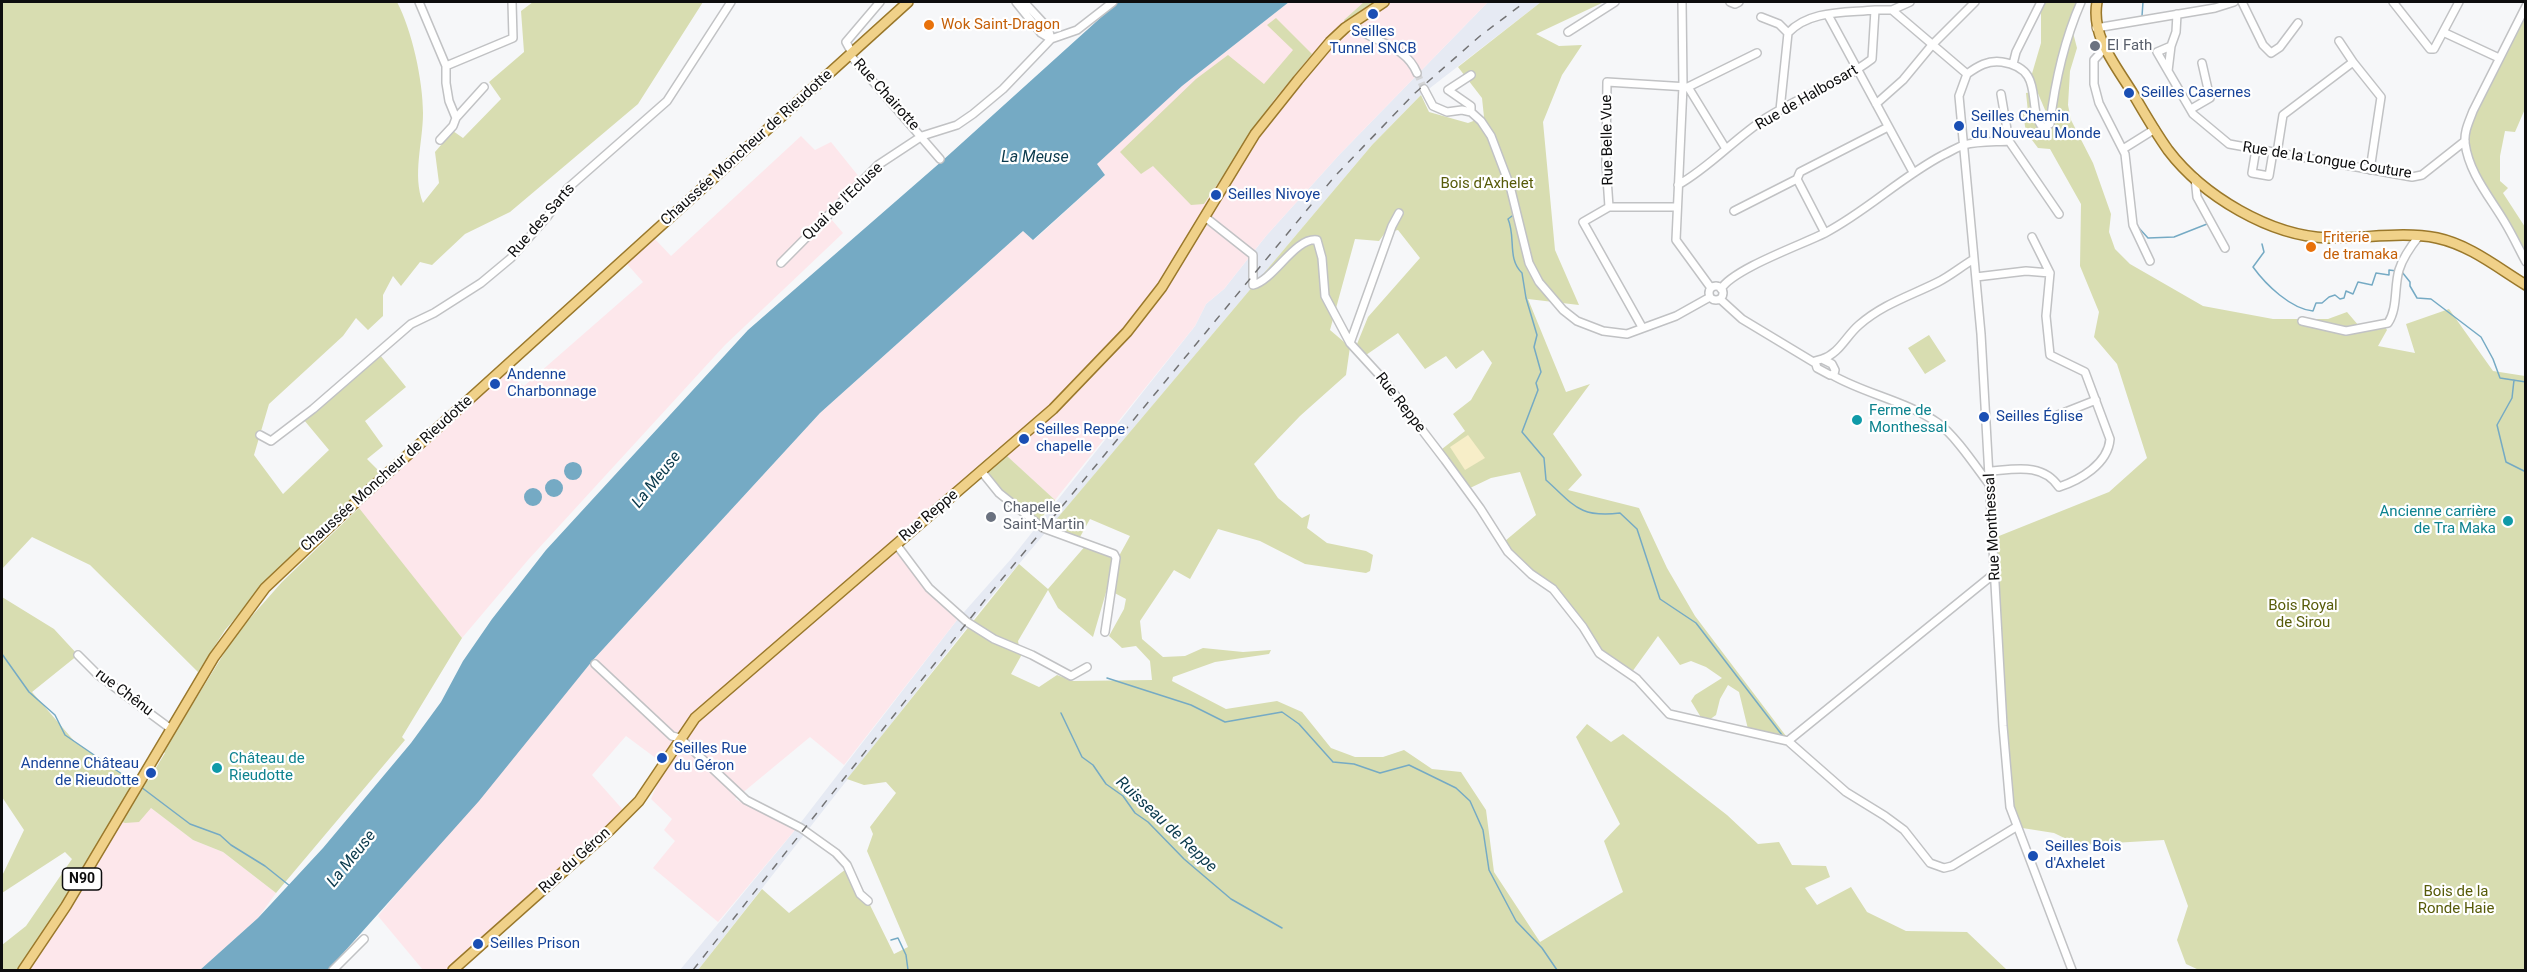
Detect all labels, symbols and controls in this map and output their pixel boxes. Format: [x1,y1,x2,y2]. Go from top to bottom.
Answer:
marker: Seilles Tunnel SNCB [1366,7,1380,21]
place label: Wok Saint-Dragon [941,16,1060,34]
marker: Wok Saint-Dragon [922,18,936,32]
place label: Seilles Tunnel SNCB [1329,23,1417,58]
place label: El Fath [2107,37,2152,55]
marker: El Fath [2088,39,2102,53]
street label: Rue Chairotte [849,55,923,135]
street label: Rue de Halbosart [1753,61,1861,135]
street label: Chaussée Moncheur de Rieudotte [657,66,837,230]
place label: Seilles Casernes [2141,84,2251,102]
marker: Seilles Casernes [2122,86,2136,100]
street label: Rue Belle Vue [1598,94,1618,186]
place label: Seilles Chemin du Nouveau Monde [1971,108,2101,143]
marker: Seilles Chemin du Nouveau Monde [1952,119,1966,133]
street label: Rue de la Longue Couture [2241,139,2413,183]
water label: La Meuse [1001,148,1069,168]
street label: Quai de l'Ecluse [799,159,887,245]
park label: Bois d'Axhelet [1440,175,1534,193]
street label: Rue des Sarts [505,180,579,262]
place label: Seilles Nivoye [1228,186,1320,204]
marker: Seilles Nivoye [1209,188,1223,202]
place label: Friterie de tramaka [2323,229,2398,264]
marker: Friterie de tramaka [2304,240,2318,254]
place label: Andenne Charbonnage [507,366,596,401]
street label: Rue Reppe [1371,369,1429,437]
marker: Andenne Charbonnage [488,377,502,391]
street label: Chaussée Moncheur de Rieudotte [297,392,477,556]
place label: Ferme de Monthessal [1869,402,1947,437]
place label: Seilles Église [1996,408,2083,426]
marker: Seilles Église [1977,410,1991,424]
marker: Ferme de Monthessal [1850,413,1864,427]
place label: Seilles Reppe chapelle [1036,421,1125,456]
marker: Seilles Reppe chapelle [1017,432,1031,446]
water label: La Meuse [628,448,686,512]
street label: Rue Monthessal [1981,473,2005,581]
street label: Rue Reppe [896,486,962,546]
place label: Chapelle Saint-Martin [1003,499,1085,534]
place label: Ancienne carrière de Tra Maka [2380,503,2496,538]
marker: Chapelle Saint-Martin [984,510,998,524]
marker: Ancienne carrière de Tra Maka [2501,514,2515,528]
park label: Bois Royal de Sirou [2268,597,2338,632]
street label: rue Chênu [92,665,156,721]
place label: Seilles Rue du Géron [674,740,747,775]
place label: Château de Rieudotte [229,750,305,785]
marker: Seilles Rue du Géron [655,751,669,765]
place label: Andenne Château de Rieudotte [21,755,139,790]
marker: Château de Rieudotte [210,761,224,775]
marker: Andenne Château de Rieudotte [144,766,158,780]
water label: Ruisseau de Reppe [1111,773,1221,877]
street label: Rue du Géron [536,824,614,898]
water label: La Meuse [323,827,381,891]
place label: Seilles Bois d'Axhelet [2045,838,2122,873]
marker: Seilles Bois d'Axhelet [2026,849,2040,863]
road number: N90 [62,868,101,890]
park label: Bois de la Ronde Haie [2418,883,2494,918]
place label: Seilles Prison [490,935,580,953]
marker: Seilles Prison [471,937,485,951]

